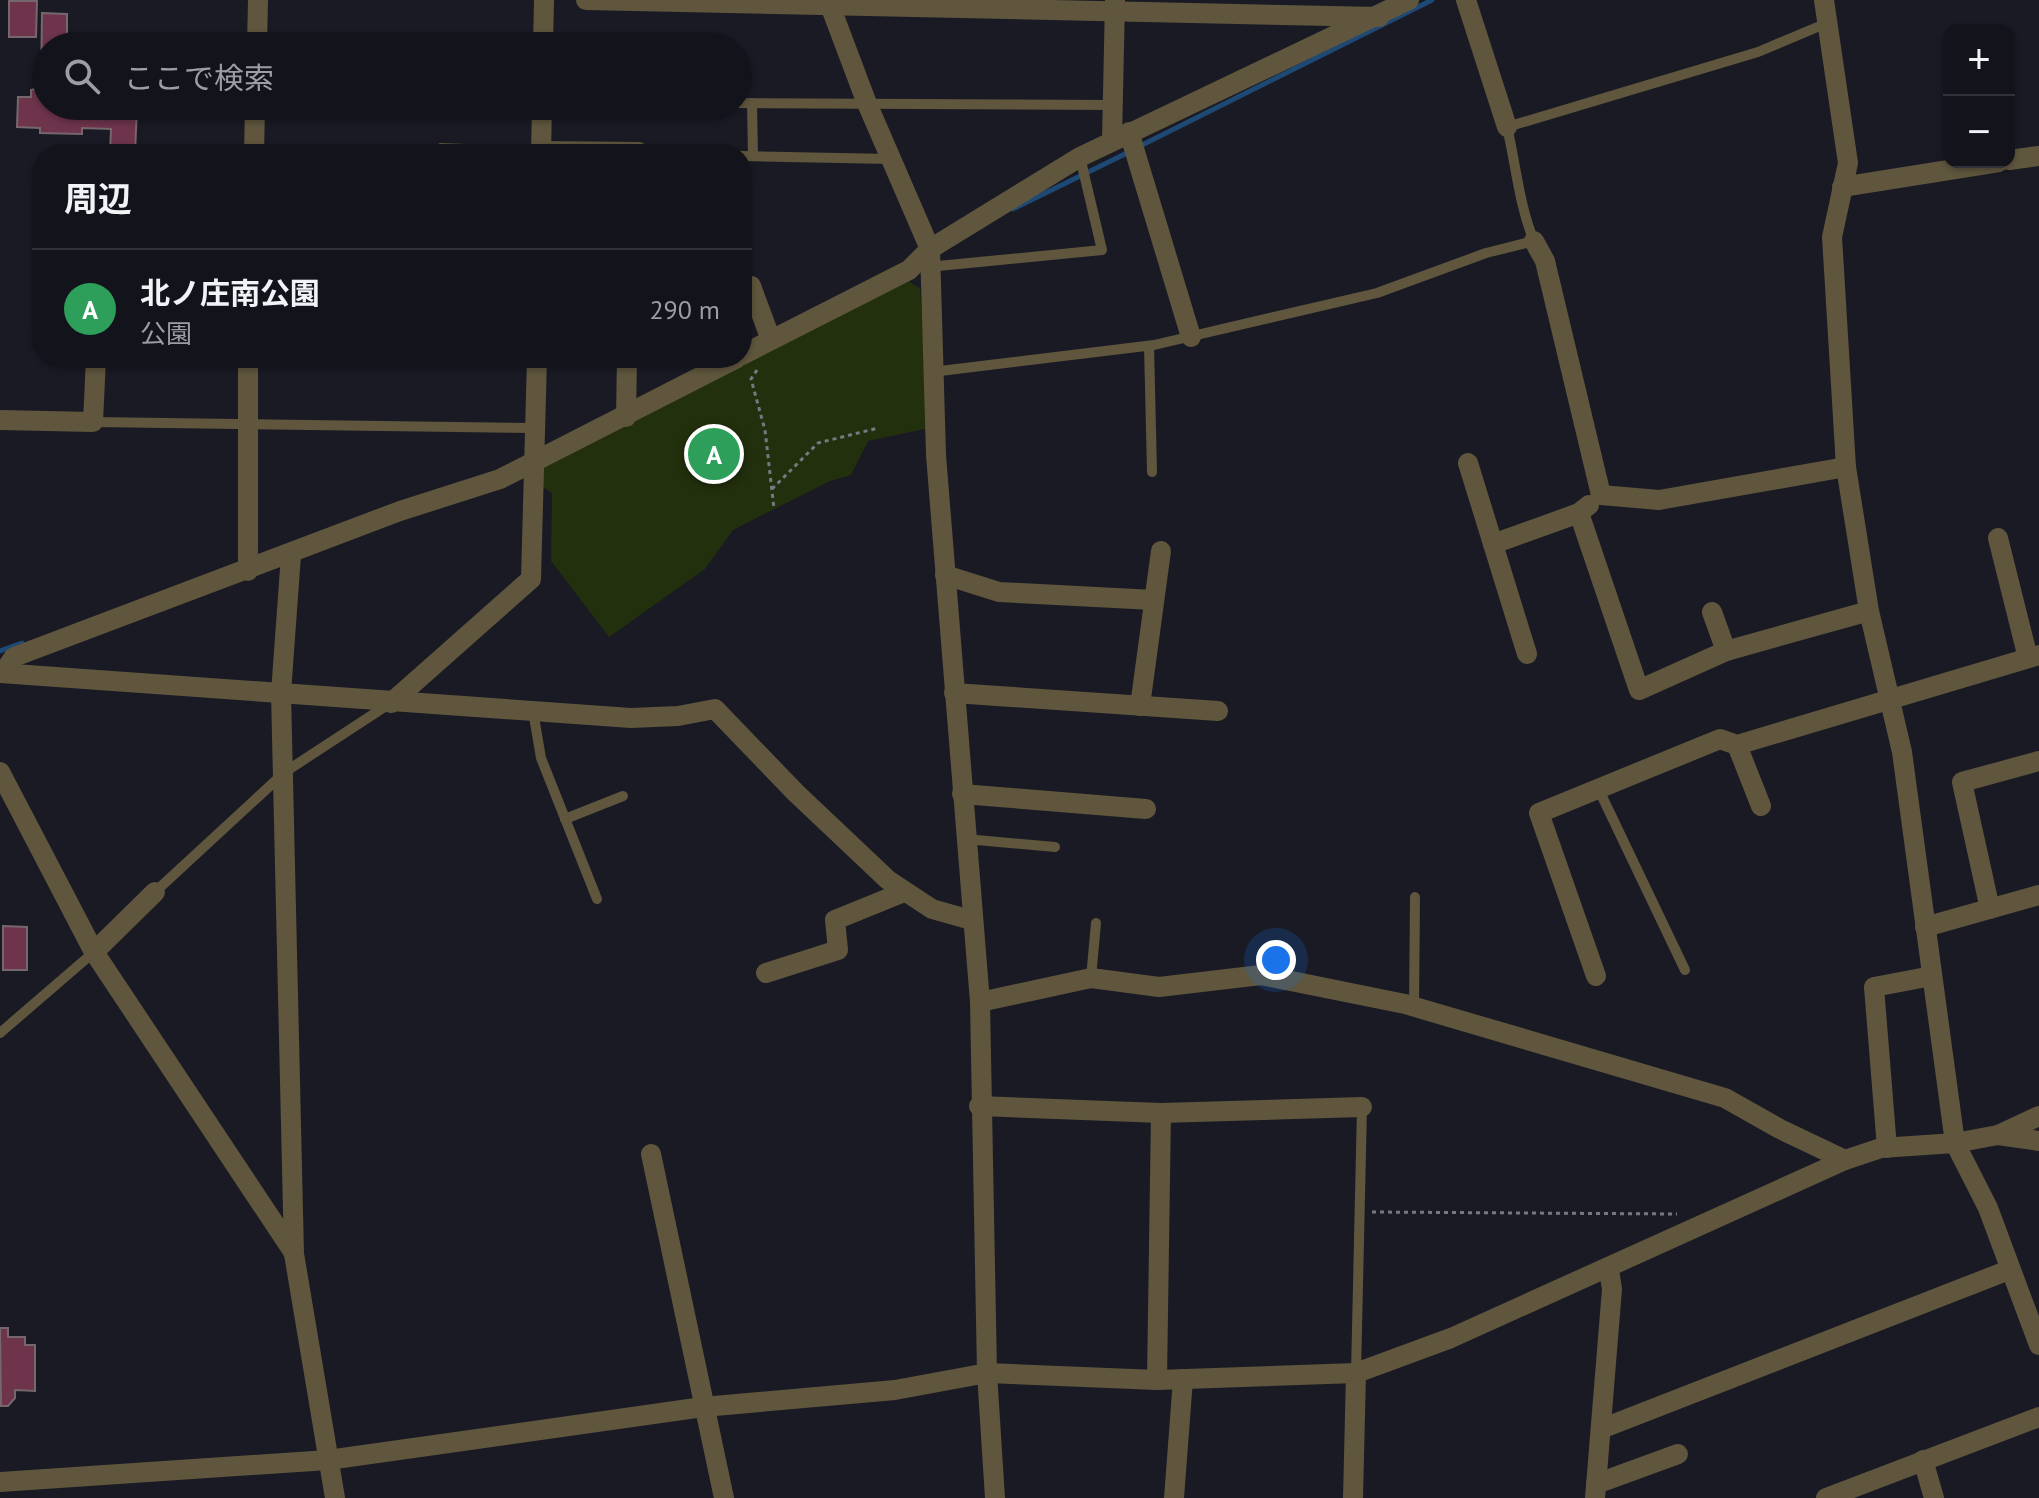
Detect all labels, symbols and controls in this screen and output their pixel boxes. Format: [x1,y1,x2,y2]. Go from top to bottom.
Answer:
map controls [1943,24,2015,168]
button: + [1943,24,2015,96]
search box [32,32,752,120]
icon: search [60,54,104,98]
text: ここで検索 [124,58,274,97]
button: − [1943,96,2015,168]
text: 周辺 [64,176,132,220]
text: 北ノ庄南公園 [140,273,320,312]
text: A [82,293,98,326]
text: 290 m [649,293,720,326]
text: 公園 [140,317,192,350]
pin: A [688,424,740,484]
your location [1256,940,1296,980]

